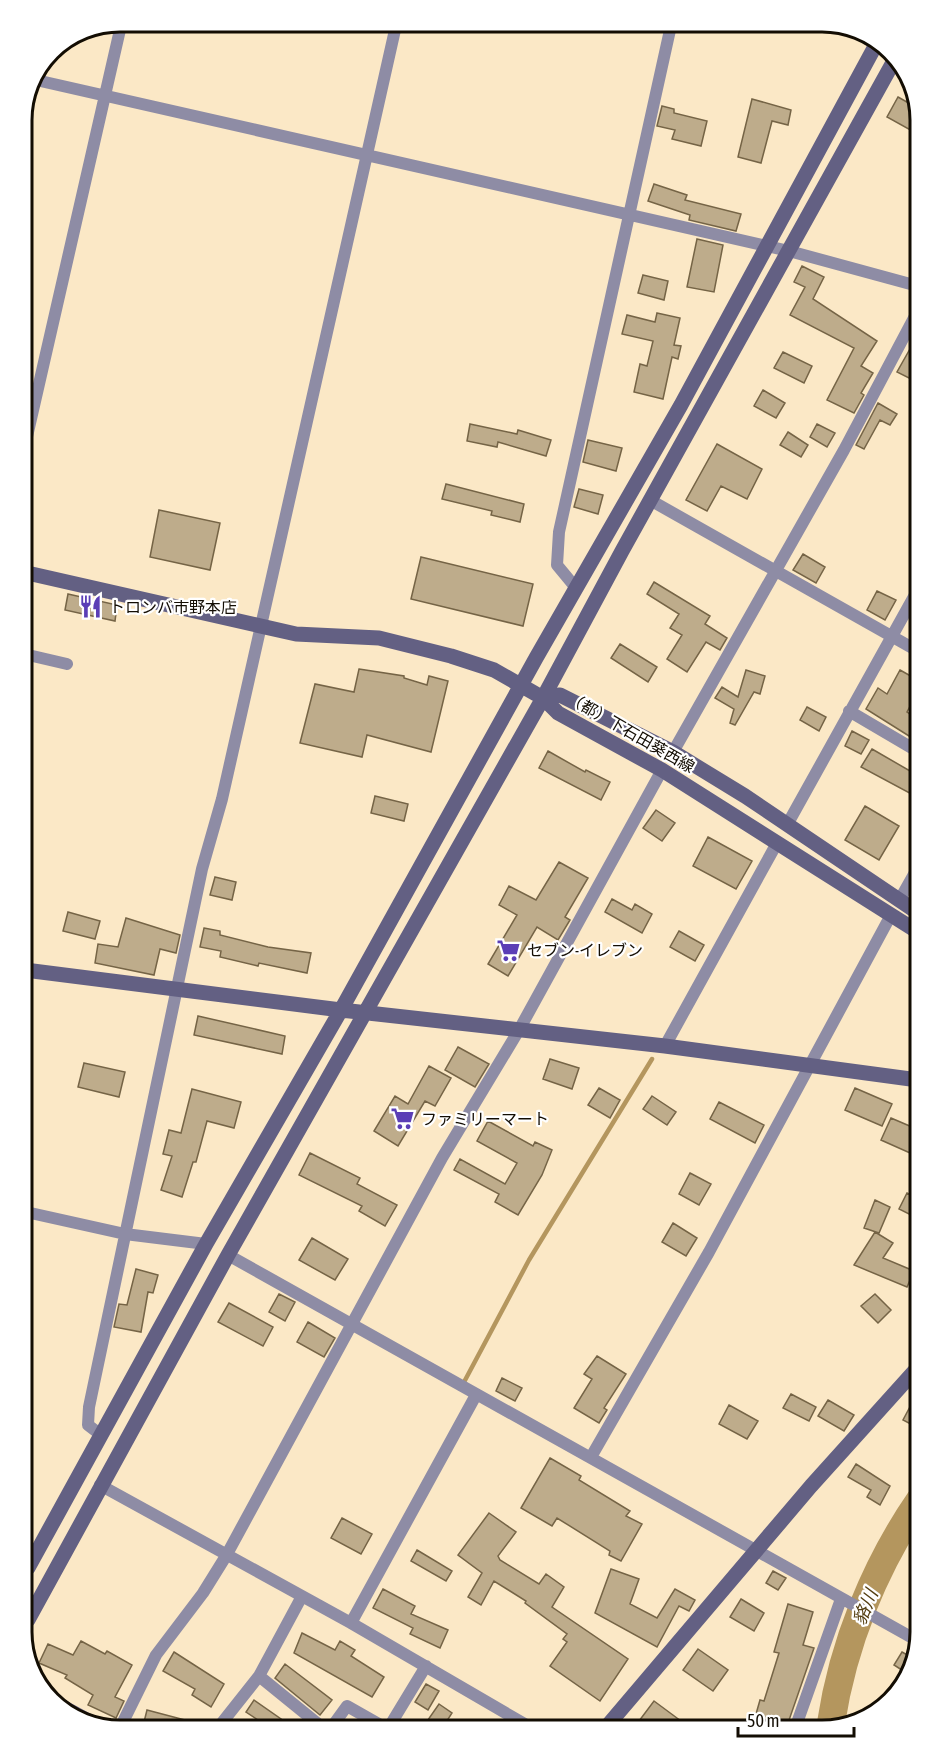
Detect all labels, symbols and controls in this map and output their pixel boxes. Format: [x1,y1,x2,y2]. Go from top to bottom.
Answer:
restaurant icon: トロンバ市野本店 [78,594,104,620]
place label: トロンバ市野本店 [109,598,237,616]
street label: （都）下石田葵西線 [564,688,698,776]
supermarket icon: セブン-イレブン [496,937,522,963]
place label: セブン-イレブン [527,941,643,959]
supermarket icon: ファミリーマート [390,1106,416,1132]
place label: ファミリーマート [421,1110,549,1128]
water label: 貉川 [848,1584,882,1628]
scale bar [738,1700,854,1738]
text: 50 m [747,1710,779,1731]

